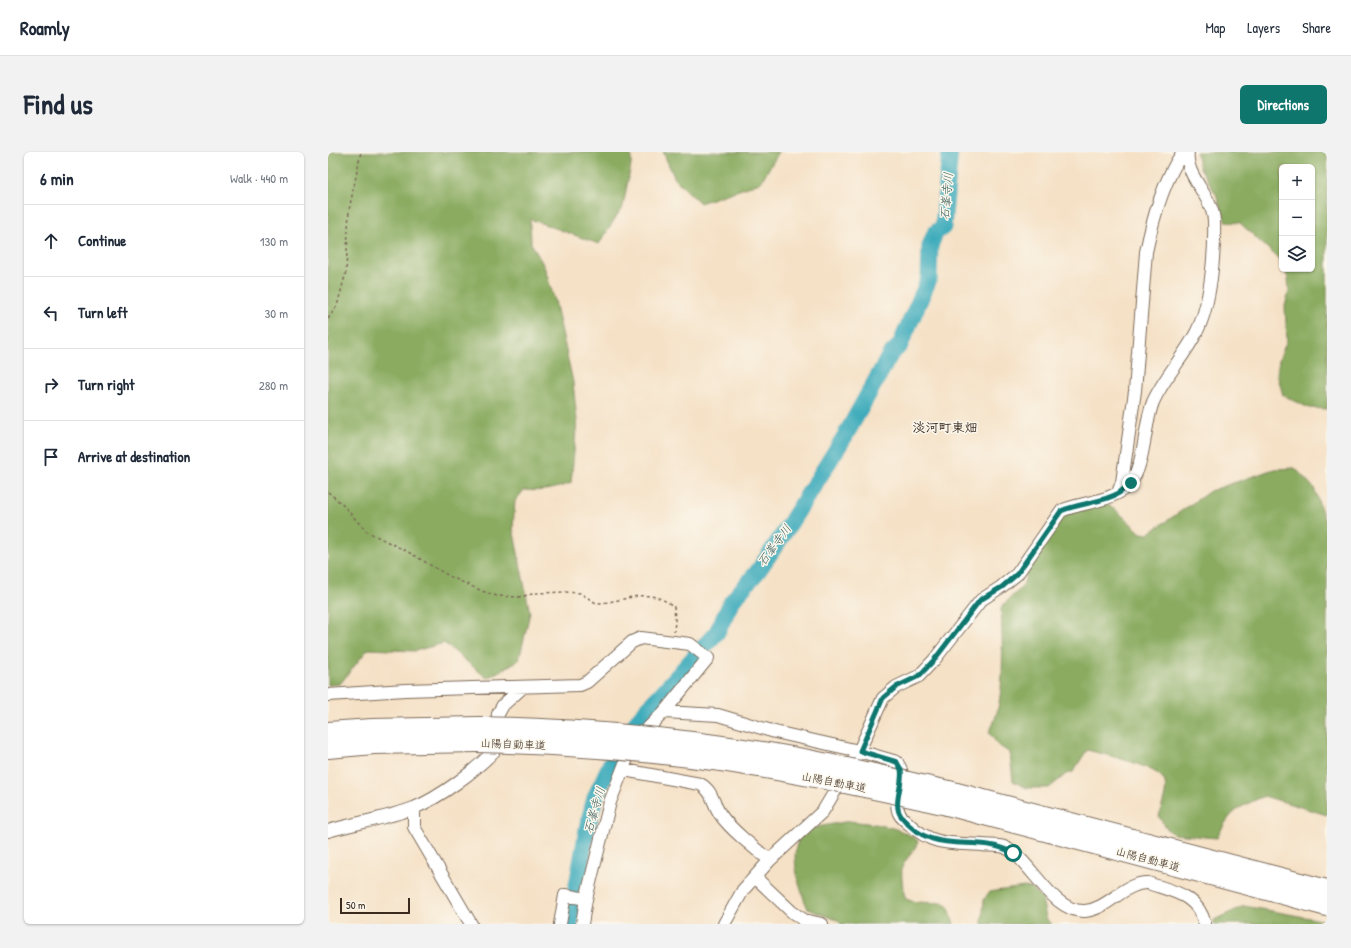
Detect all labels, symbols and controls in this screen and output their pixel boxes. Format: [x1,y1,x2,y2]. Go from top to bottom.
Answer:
text: Roamly [20,15,70,41]
text: Map [1205,18,1225,37]
text: Layers [1247,18,1280,37]
text: Share [1302,18,1331,37]
text: Find us [24,85,93,123]
button: Directions [1240,85,1327,124]
map controls [1279,164,1315,272]
button: + [1279,164,1315,200]
text: 6 min [40,167,74,190]
text: Walk · 440 m [230,169,288,187]
water label: 石峯寺川 [935,171,957,221]
button: − [1279,200,1315,236]
icon: ahead [40,230,62,252]
text: Continue [78,230,126,251]
text: 130 m [260,232,288,250]
button: layers [1279,236,1315,272]
icon: left [40,302,62,324]
text: Turn left [78,302,128,323]
text: 30 m [265,304,288,322]
icon: right [40,374,62,396]
text: Turn right [78,374,134,395]
text: 280 m [259,376,288,394]
district label: 淡河町東畑 [912,418,978,436]
icon: arrive [40,446,62,468]
text: Arrive at destination [78,446,190,467]
route end [1122,474,1140,492]
water label: 石峯寺川 [753,521,795,569]
street label: 山陽自動車道 [480,736,546,752]
street label: 山陽自動車道 [800,769,868,795]
water label: 石峯寺川 [579,785,609,835]
route start [1004,844,1022,862]
street label: 山陽自動車道 [1114,844,1182,874]
scale bar [340,896,410,915]
text: 50 m [346,898,366,912]

